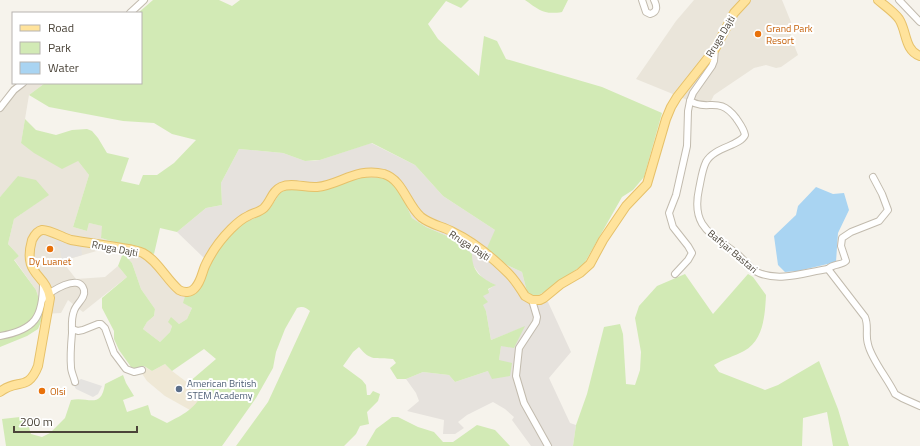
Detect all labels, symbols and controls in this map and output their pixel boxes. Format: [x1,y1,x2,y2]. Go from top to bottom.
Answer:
legend [12,12,142,84]
street label: Rruga Dajti [702,12,739,60]
text: Road [48,18,74,37]
place label: Grand Park Resort [766,21,813,48]
marker: Grand Park Resort [753,29,763,39]
text: Park [48,38,71,57]
text: Water [48,58,79,77]
street label: Rruga Dajti [446,226,493,264]
street label: Baftjar Bastari [705,226,761,277]
street label: Rruga Dajti [91,237,139,260]
marker: Dy Luanet [45,244,55,254]
place label: Dy Luanet [29,254,72,269]
place label: American British STEM Academy [187,376,257,403]
place label: Olsi [50,384,66,399]
marker: American British STEM Academy [174,384,184,394]
marker: Olsi [37,386,47,396]
scale bar [14,408,137,434]
text: 200 m [20,412,53,431]

